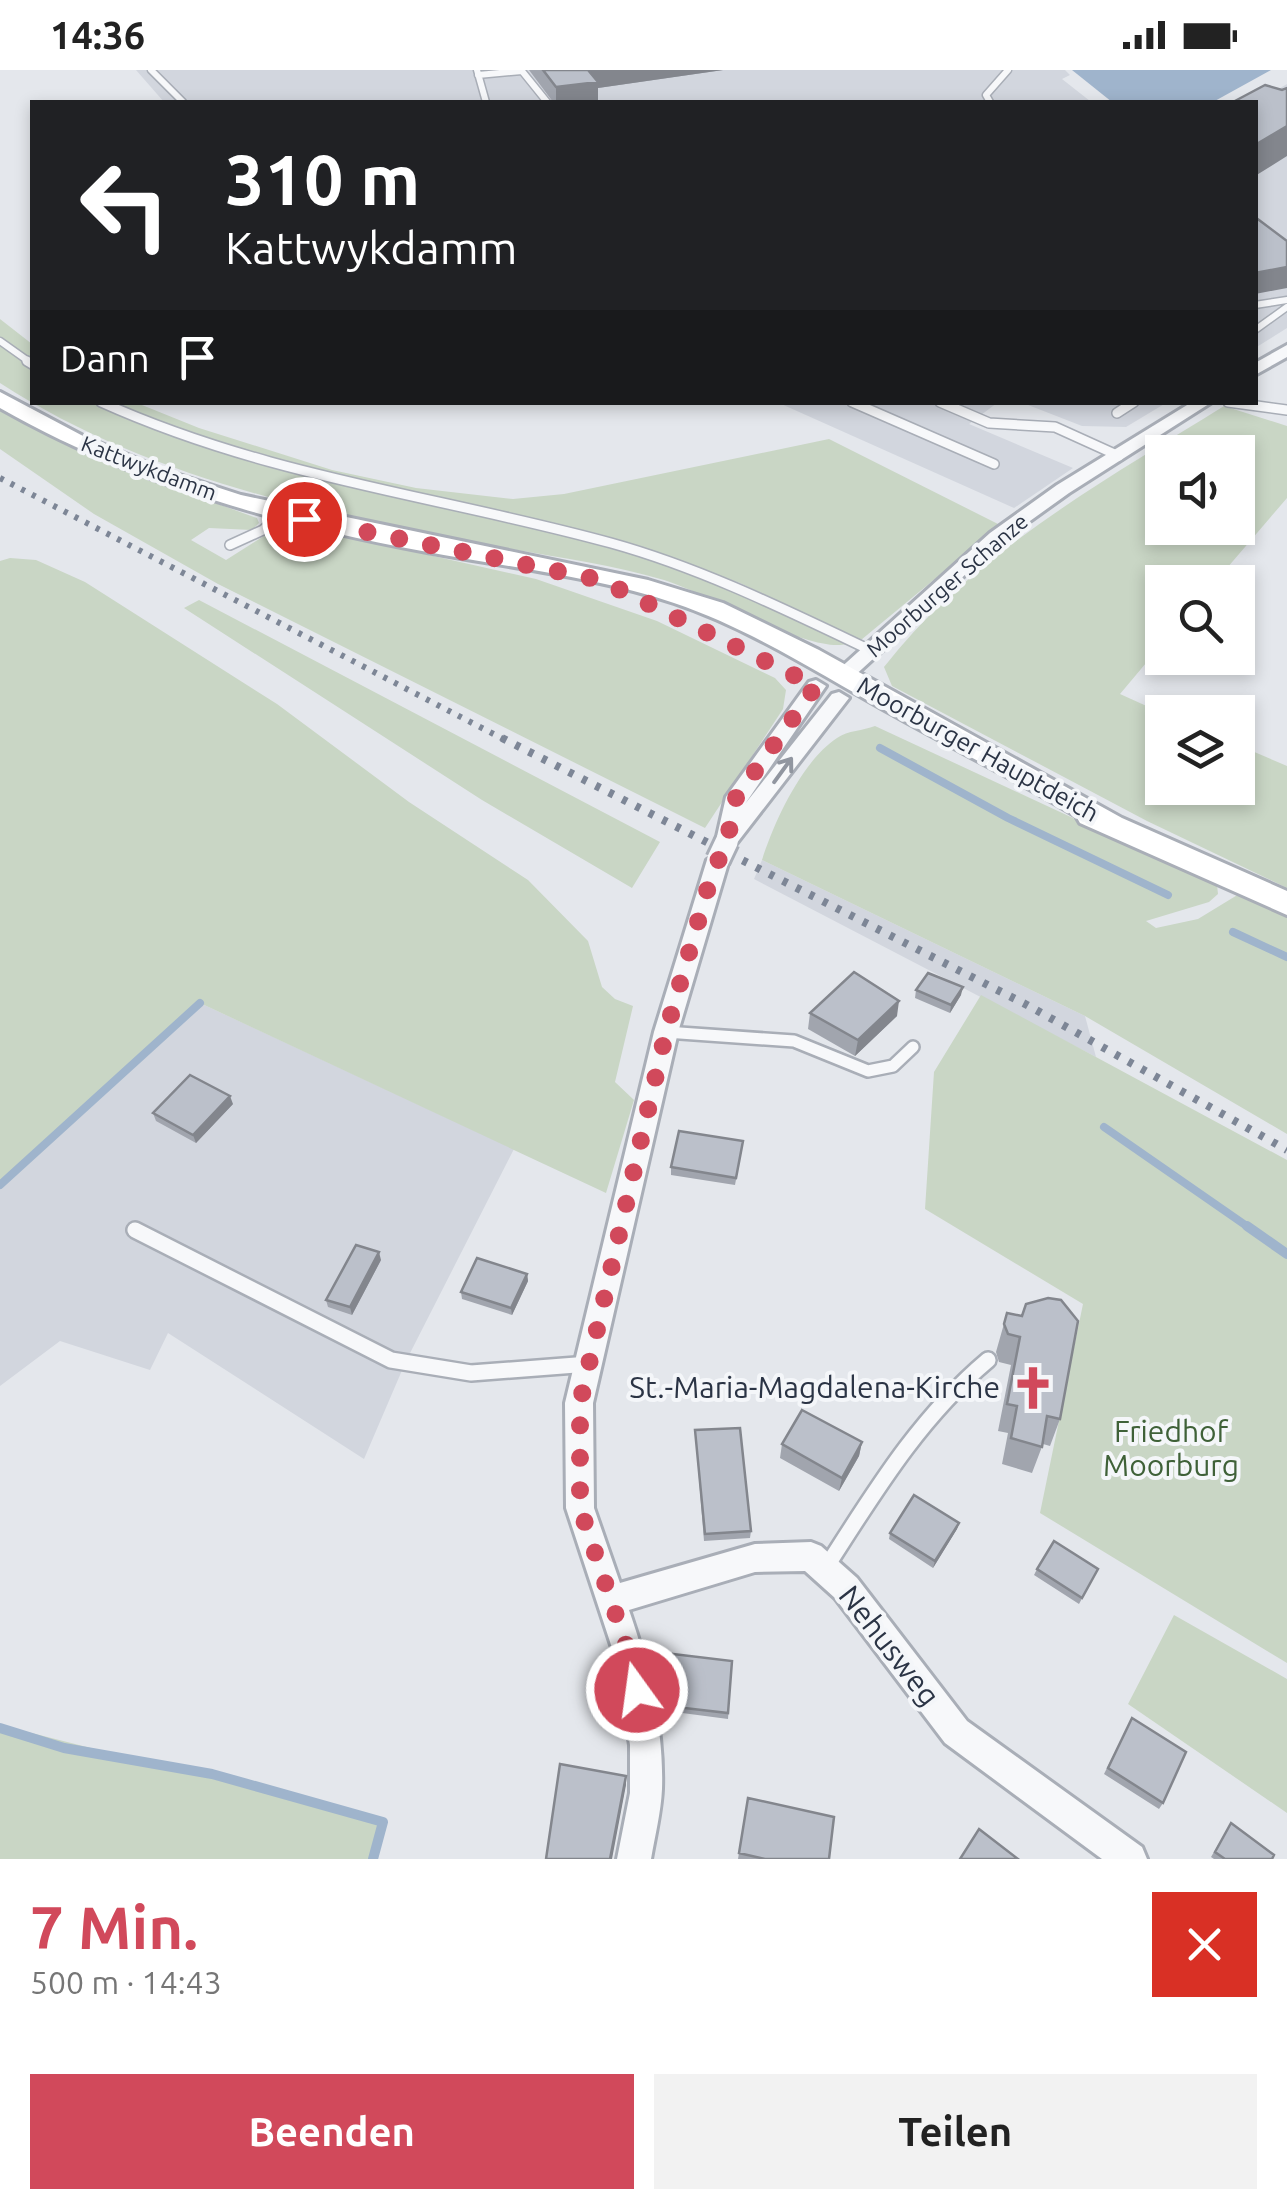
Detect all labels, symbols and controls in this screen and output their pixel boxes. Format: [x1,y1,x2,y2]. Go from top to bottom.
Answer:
text: 14:36 [50,14,145,56]
icon: left [60,140,190,270]
text: 310 m [225,140,420,218]
text: Kattwykdamm [225,222,517,273]
icon: arrive [170,330,225,385]
text: Dann [60,337,150,379]
street label: Kattwykdamm [78,430,220,505]
map controls [1145,435,1255,805]
button: sound [1145,435,1255,545]
pin [262,477,347,562]
icon: arrive [277,492,332,547]
street label: Moorburger Schanze [861,508,1032,661]
button: search [1145,565,1255,675]
street label: Moorburger Hauptdeich [852,671,1104,827]
button: layers [1145,695,1255,805]
one-way arrow [772,756,793,784]
church icon: St.-Maria-Magdalena-Kirche [1009,1364,1057,1412]
place label: St.-Maria-Magdalena-Kirche [629,1370,1000,1404]
park label: Friedhof Moorburg [1103,1414,1239,1482]
street label: Nehusweg [833,1579,947,1712]
position arrow [585,1638,689,1742]
button: close [1152,1892,1257,1997]
text: 7 Min. [30,1893,198,1960]
text: 500 m · 14:43 [30,1964,222,2000]
button: Beenden [30,2074,634,2189]
button: Teilen [654,2074,1257,2189]

